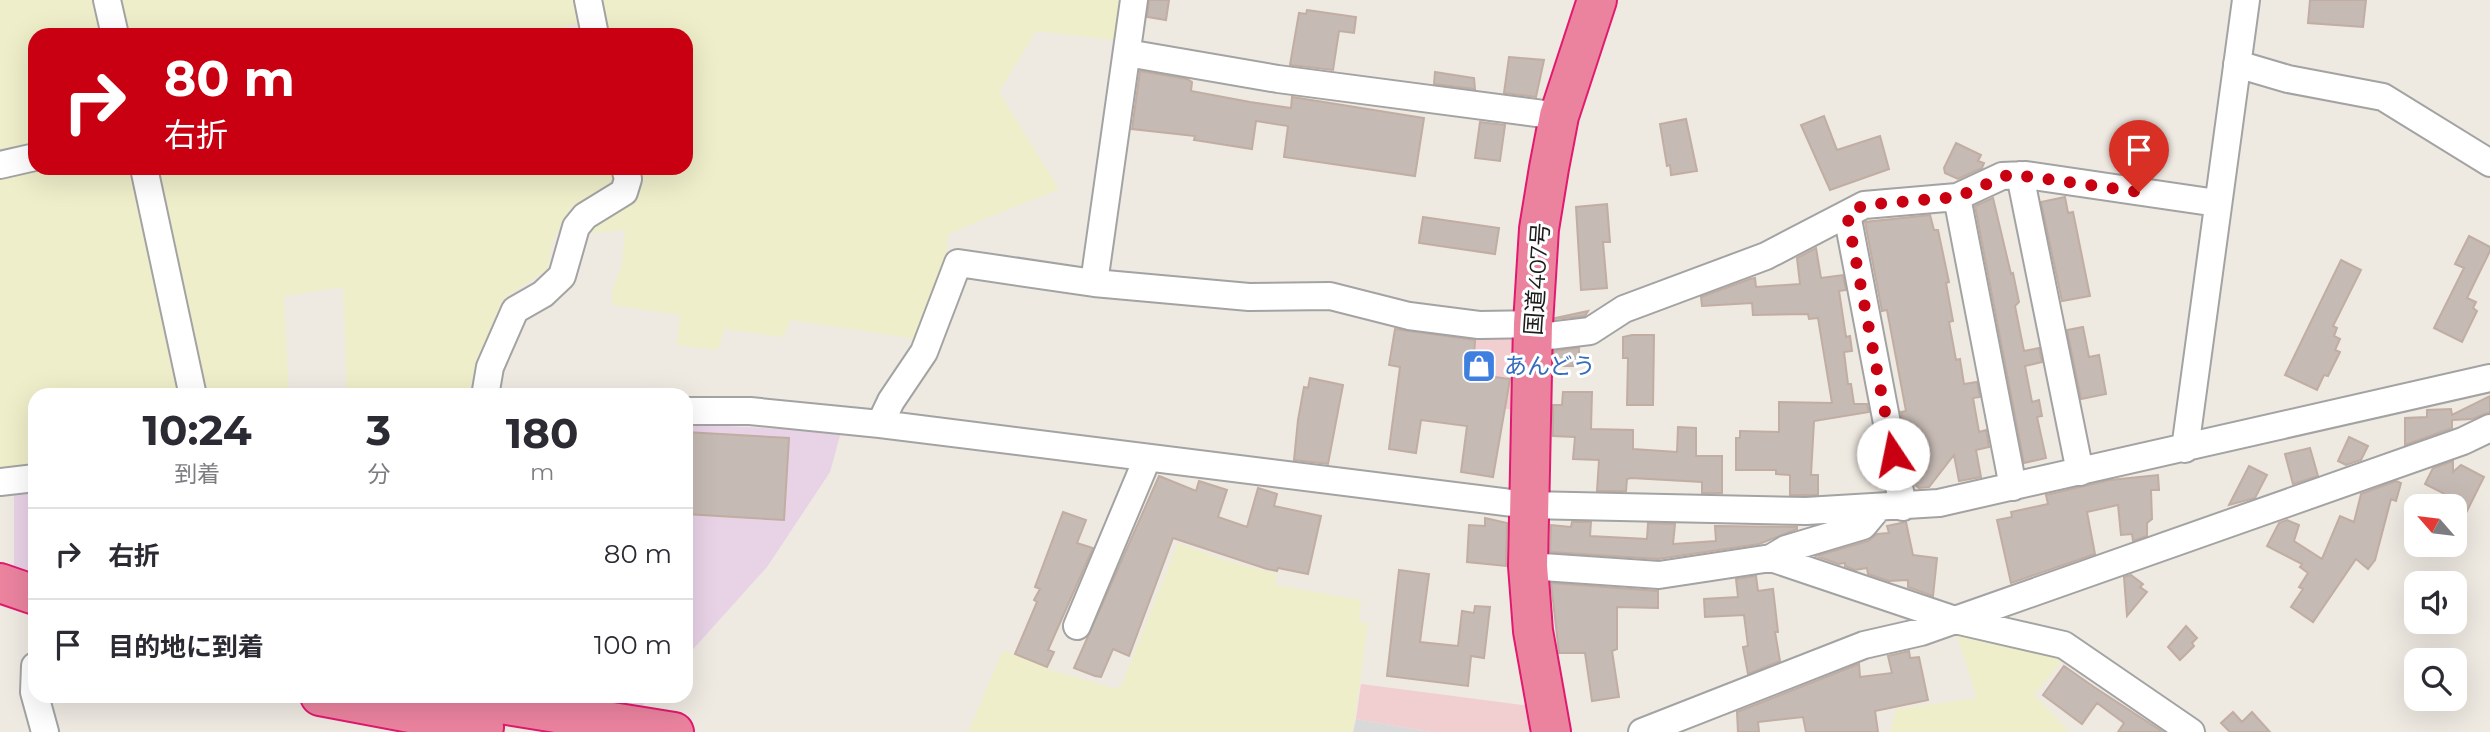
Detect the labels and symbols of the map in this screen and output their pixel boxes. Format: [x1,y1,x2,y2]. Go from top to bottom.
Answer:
pin [2109,120,2169,192]
street label: 国道407号 [1519,222,1555,336]
shop icon: あんどう [1460,347,1498,385]
place label: あんどう [1504,352,1595,380]
position arrow [1856,417,1930,491]
north arrow [2404,494,2468,556]

